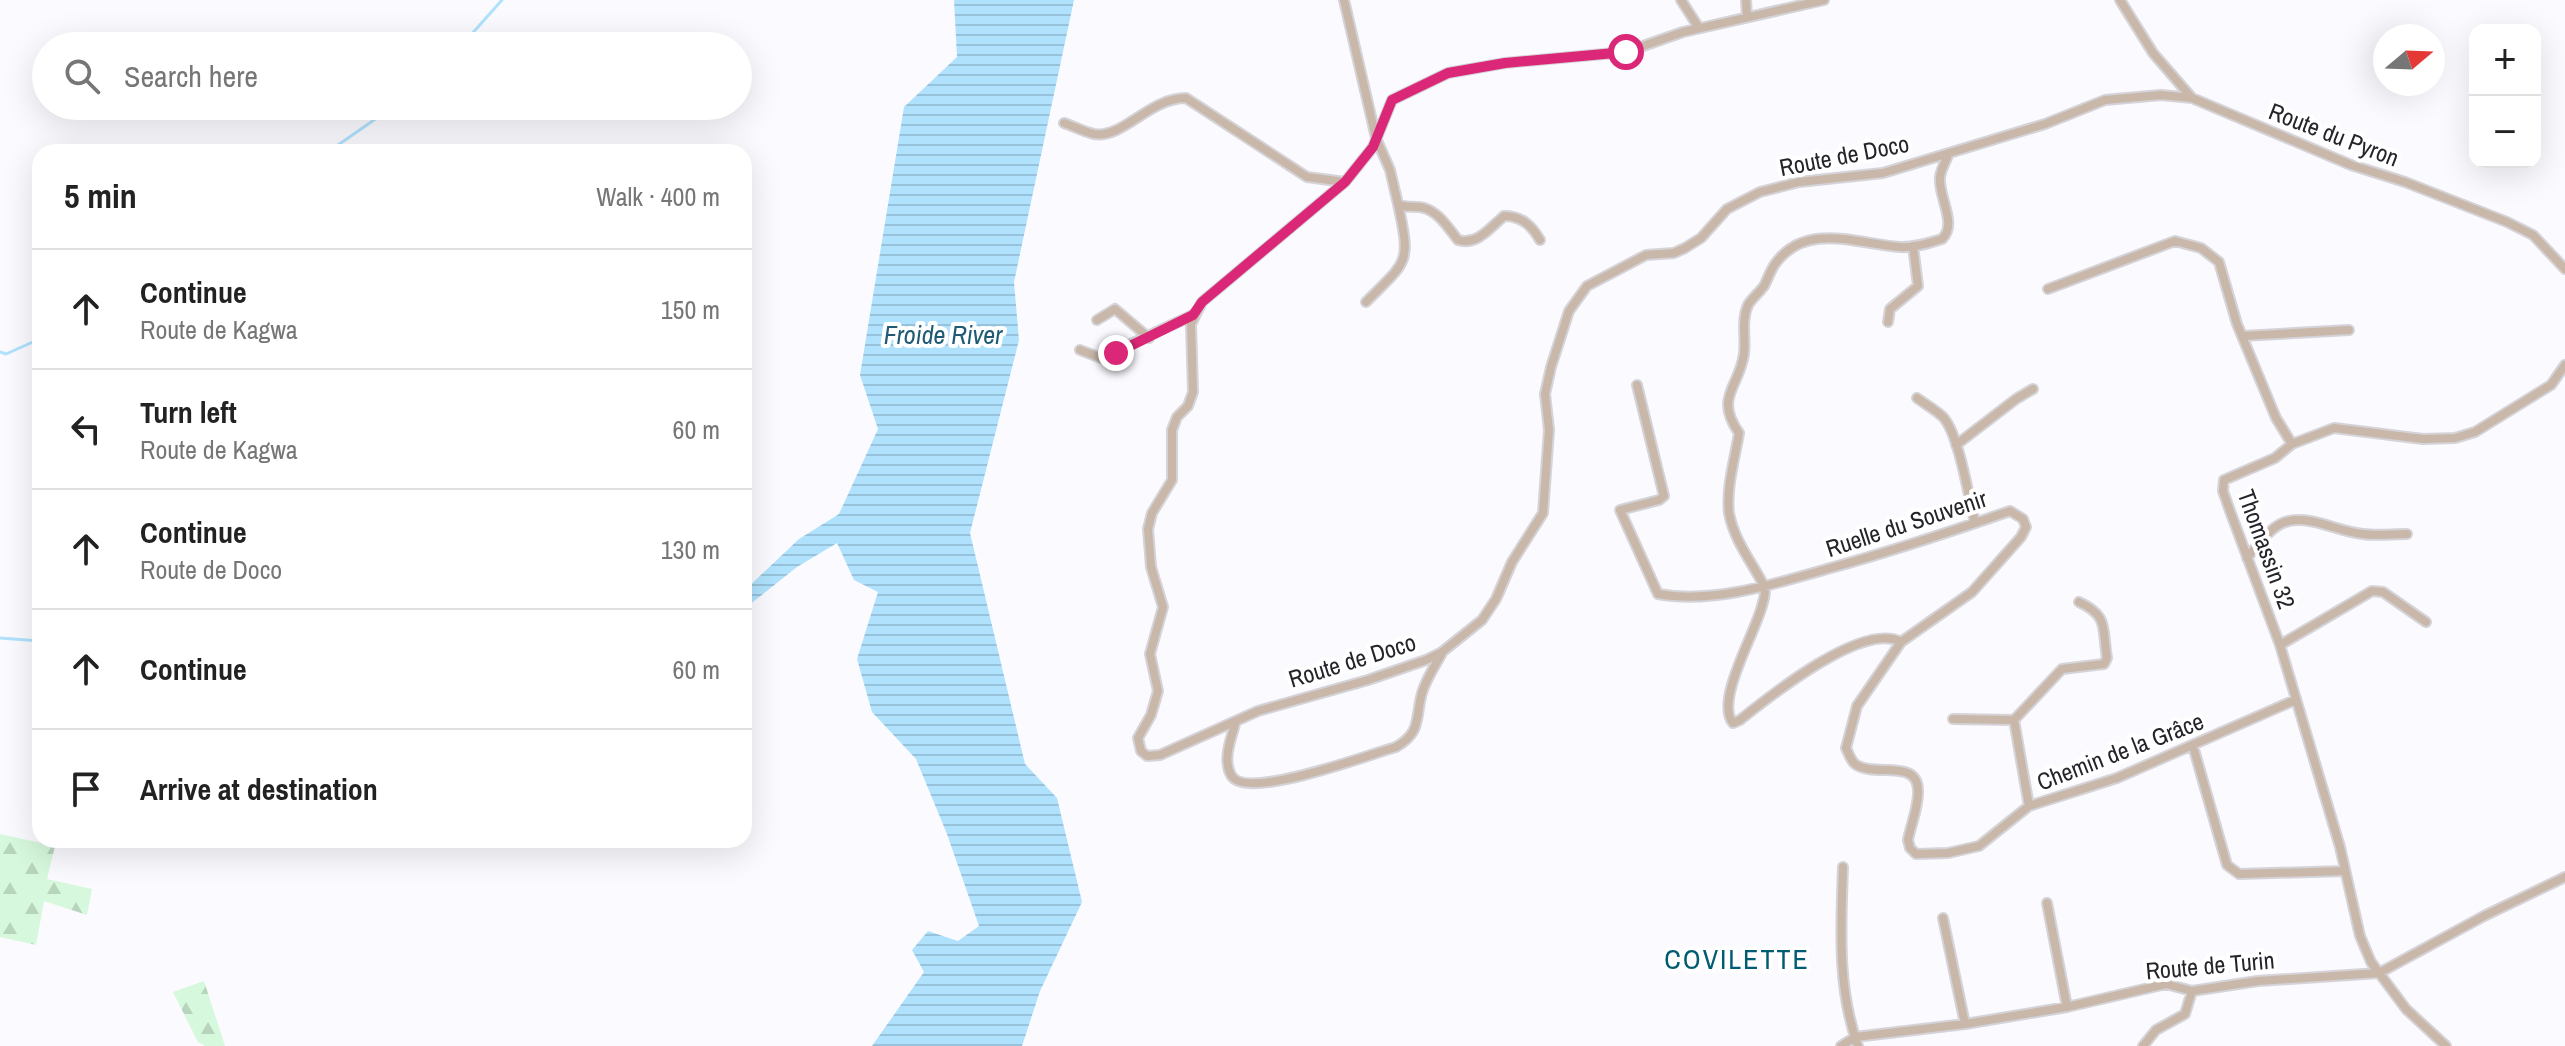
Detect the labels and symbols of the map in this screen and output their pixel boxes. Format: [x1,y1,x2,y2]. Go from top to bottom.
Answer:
north arrow [2373,24,2445,96]
route start [1608,34,1644,70]
street label: Route du Pyron [2264,95,2404,173]
street label: Route de Doco [1777,127,1911,183]
water label: Froide River [884,317,1003,352]
route end [1098,335,1134,371]
street label: Ruelle du Souvenir [1821,482,1991,564]
street label: Thomassin 32 [2231,485,2303,613]
street label: Route de Doco [1285,626,1419,694]
street label: Chemin de la Grâce [2032,705,2208,797]
district label: COVILETTE [1664,940,1810,978]
street label: Route de Turin [2144,943,2276,987]

